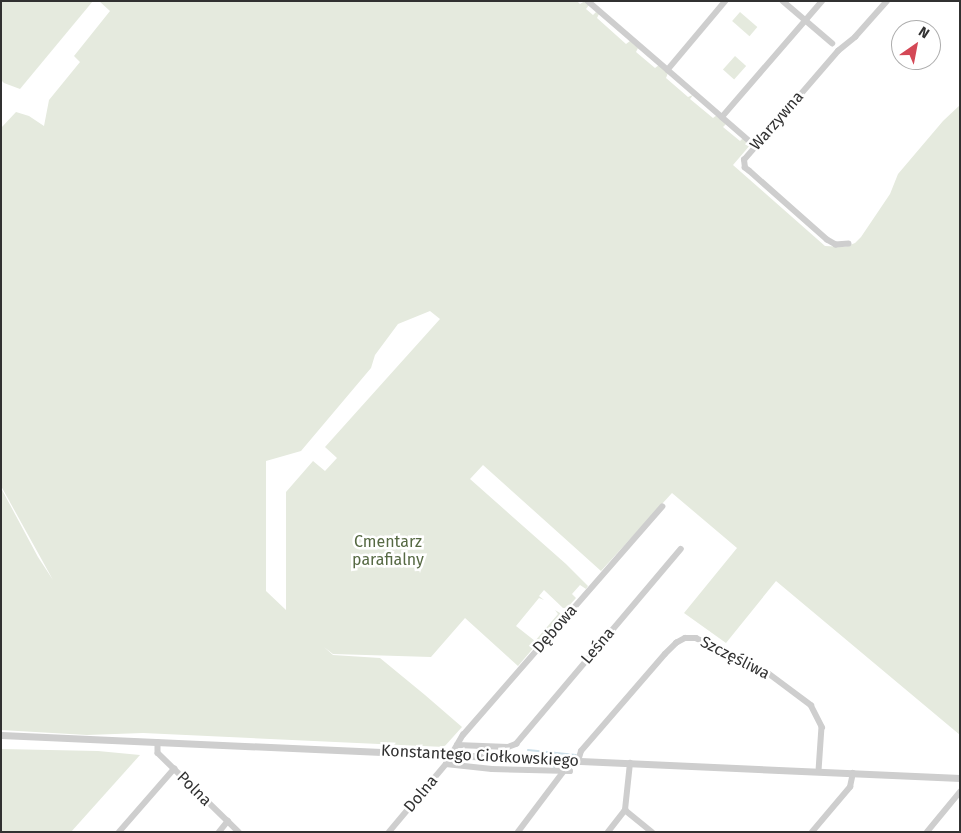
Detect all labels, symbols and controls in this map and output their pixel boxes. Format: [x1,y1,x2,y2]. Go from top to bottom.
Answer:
north arrow [891,20,941,70]
text: N [915,23,932,42]
street label: Warzywna [746,88,808,154]
park label: Cmentarz parafialny [352,532,424,570]
street label: Dębowa [529,601,581,657]
street label: Leśna [577,624,619,668]
street label: Szczęśliwa [697,632,773,684]
street label: Konstantego Ciołkowskiego [381,741,579,771]
street label: Polna [173,768,215,810]
street label: Dolna [400,772,442,816]

